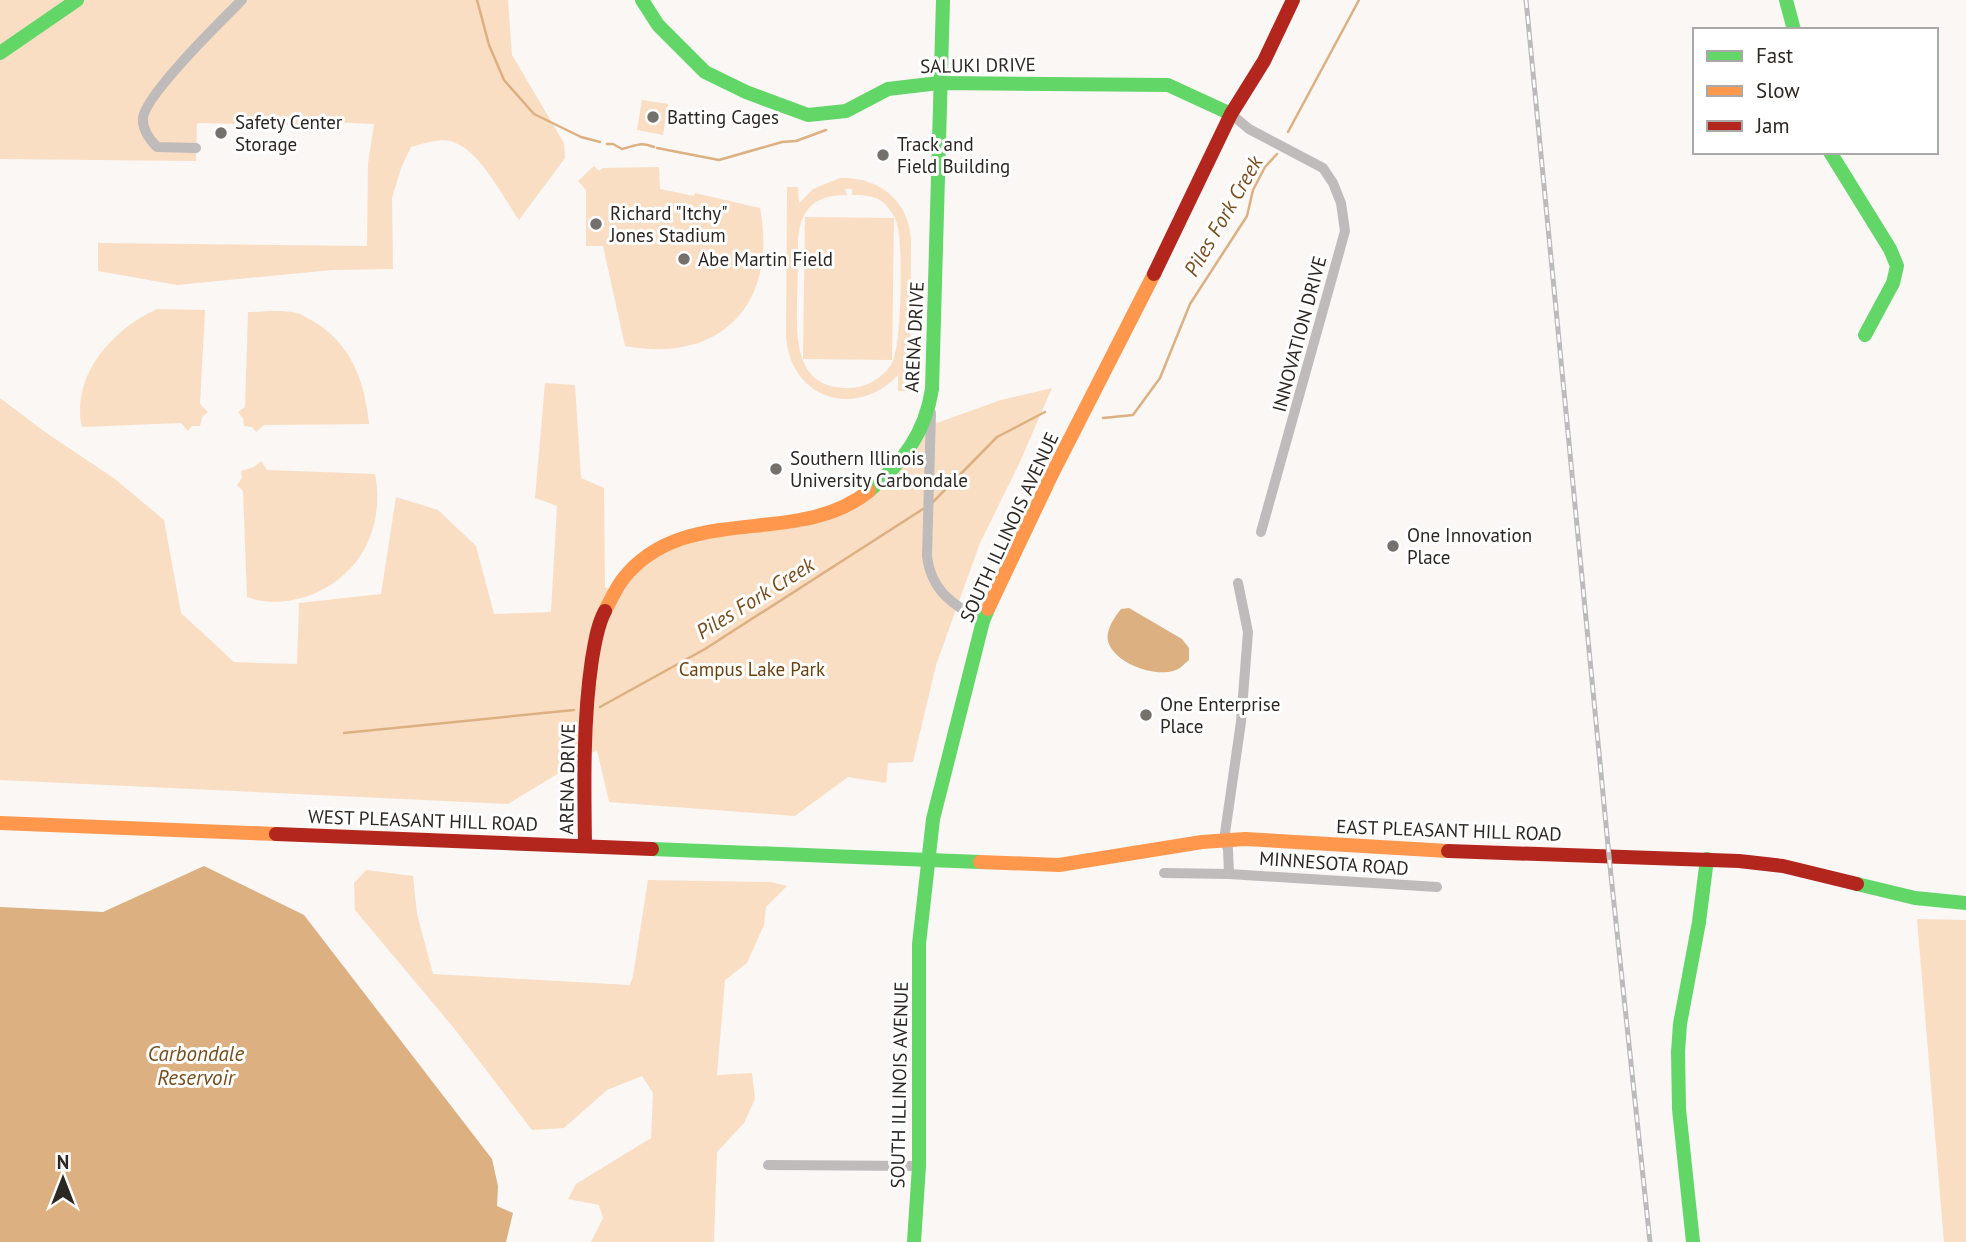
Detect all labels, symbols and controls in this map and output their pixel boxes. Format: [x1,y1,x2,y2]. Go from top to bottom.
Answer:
legend [1693,28,1938,154]
text: Fast [1756,42,1793,69]
street label: SALUKI DRIVE [920,52,1036,78]
text: Slow [1756,77,1800,104]
place label: Batting Cages [667,105,779,129]
marker: Batting Cages [645,109,661,125]
place label: Safety Center Storage [235,110,343,156]
text: Jam [1755,112,1790,139]
marker: Safety Center Storage [213,125,229,141]
place label: Track and Field Building [897,132,1010,178]
marker: Track and Field Building [875,147,891,163]
water label: Piles Fork Creek [1178,150,1269,281]
place label: Richard "Itchy" Jones Stadium [609,201,728,247]
marker: Richard "Itchy" Jones Stadium [588,216,604,232]
place label: Abe Martin Field [698,247,833,271]
marker: Abe Martin Field [676,251,692,267]
street label: INNOVATION DRIVE [1267,253,1331,415]
street label: ARENA DRIVE [899,281,929,393]
street label: SOUTH ILLINOIS AVENUE [954,428,1064,626]
place label: Southern Illinois University Carbondale [790,446,968,492]
marker: Southern Illinois University Carbondale [768,461,784,477]
place label: One Innovation Place [1407,523,1532,569]
marker: One Innovation Place [1385,538,1401,554]
water label: Piles Fork Creek [691,550,821,645]
park label: Campus Lake Park [679,657,825,681]
place label: One Enterprise Place [1160,692,1281,738]
marker: One Enterprise Place [1138,707,1154,723]
street label: ARENA DRIVE [554,723,580,835]
street label: WEST PLEASANT HILL ROAD [308,804,538,836]
street label: EAST PLEASANT HILL ROAD [1336,814,1562,846]
street label: MINNESOTA ROAD [1258,846,1410,880]
street label: SOUTH ILLINOIS AVENUE [885,981,913,1189]
water label: Carbondale Reservoir [148,1040,244,1091]
north arrow [28,1144,98,1214]
text: N [57,1150,69,1174]

